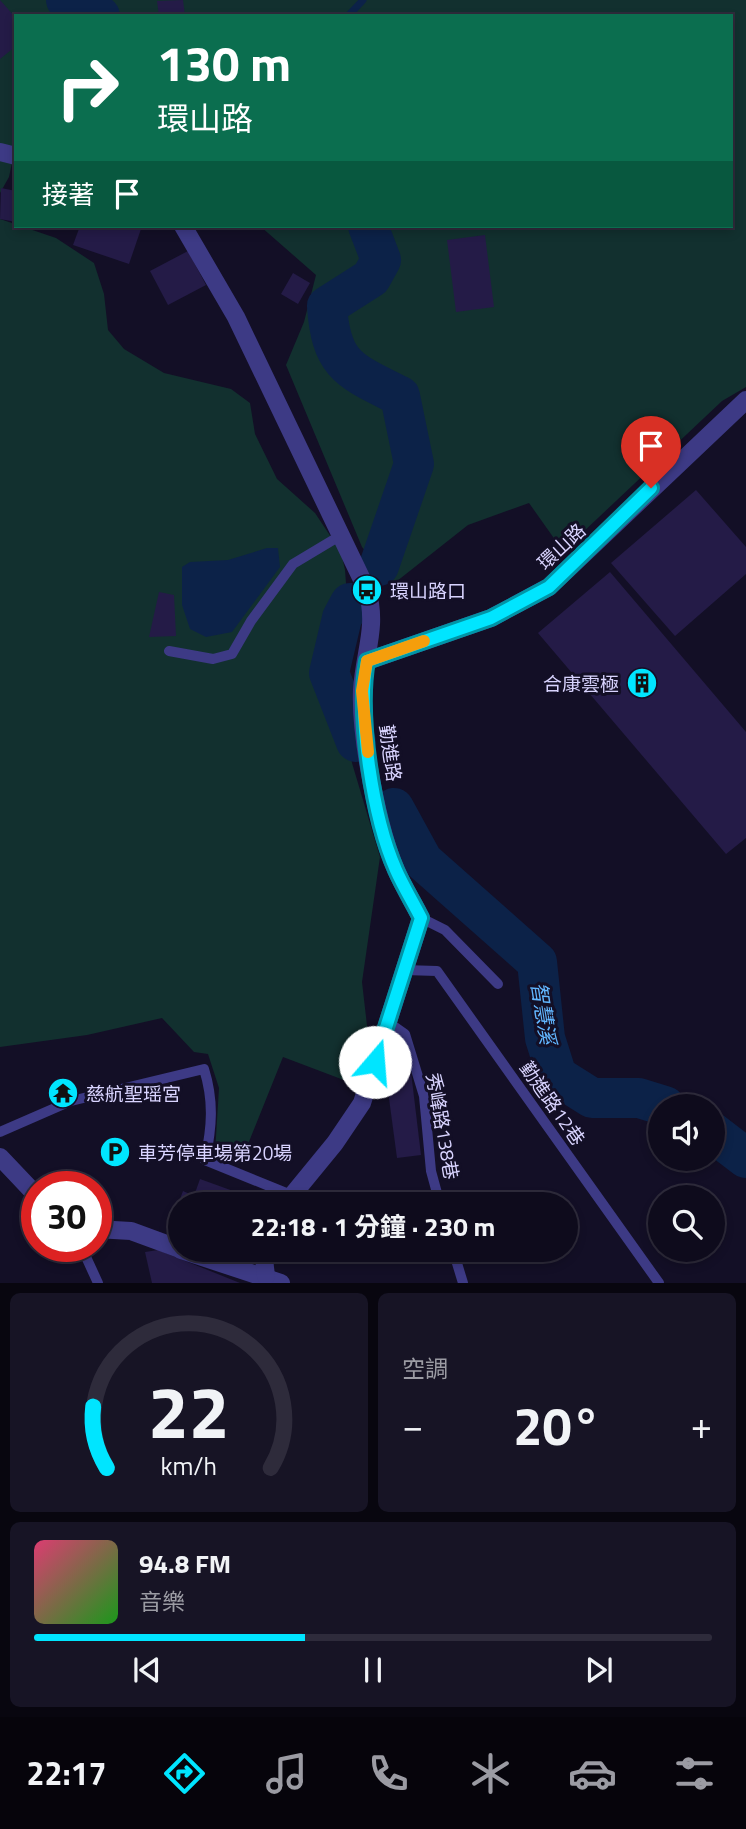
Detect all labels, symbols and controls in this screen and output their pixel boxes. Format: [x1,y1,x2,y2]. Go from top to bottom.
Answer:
text: 130 m [157,25,291,100]
icon: right [42,42,133,133]
text: 環山路 [157,94,253,142]
text: 接著 [42,175,94,214]
icon: arrive [108,175,146,213]
pin [621,416,681,488]
icon: arrive [632,427,670,465]
street label: 環山路 [530,516,592,576]
bus stop icon: 環山路口 [350,573,384,607]
place label: 環山路口 [390,576,466,605]
building icon: 合康雲極 [625,666,659,700]
place label: 合康雲極 [543,669,619,698]
street label: 勤進路 [373,723,409,783]
water label: 智慧溪 [523,979,565,1050]
position arrow [338,1025,412,1099]
street label: 勤進路12巷 [513,1055,593,1151]
street label: 秀峰路138巷 [419,1070,467,1182]
temple icon: 慈航聖瑶宮 [46,1076,80,1110]
place label: 慈航聖瑶宮 [86,1079,181,1108]
map controls [648,1094,725,1262]
button: sound [648,1094,725,1171]
parking icon: 車芳停車場第20場 [98,1135,132,1169]
place label: 車芳停車場第20場 [138,1138,292,1167]
speed limit sign: 30 [21,1171,112,1262]
button: search [648,1185,725,1262]
text: 22:18 · 1 分鐘 · 230 m [251,1207,495,1246]
text: 空調 [402,1351,448,1386]
text: 22 [148,1357,230,1467]
text: 20° [513,1386,601,1465]
text: − [402,1396,423,1454]
text: + [691,1396,712,1454]
text: km/h [161,1447,217,1485]
text: 94.8 FM [139,1544,231,1583]
text: 音樂 [139,1584,185,1619]
icon: previous [128,1651,166,1689]
icon: pause [354,1651,392,1689]
icon: next [580,1651,618,1689]
text: 22:17 [27,1749,106,1797]
icon: directions [160,1749,209,1798]
icon: music [262,1749,311,1798]
icon: phone [364,1749,413,1798]
icon: climate [466,1749,515,1798]
icon: car [568,1749,617,1798]
icon: filters [670,1749,719,1798]

